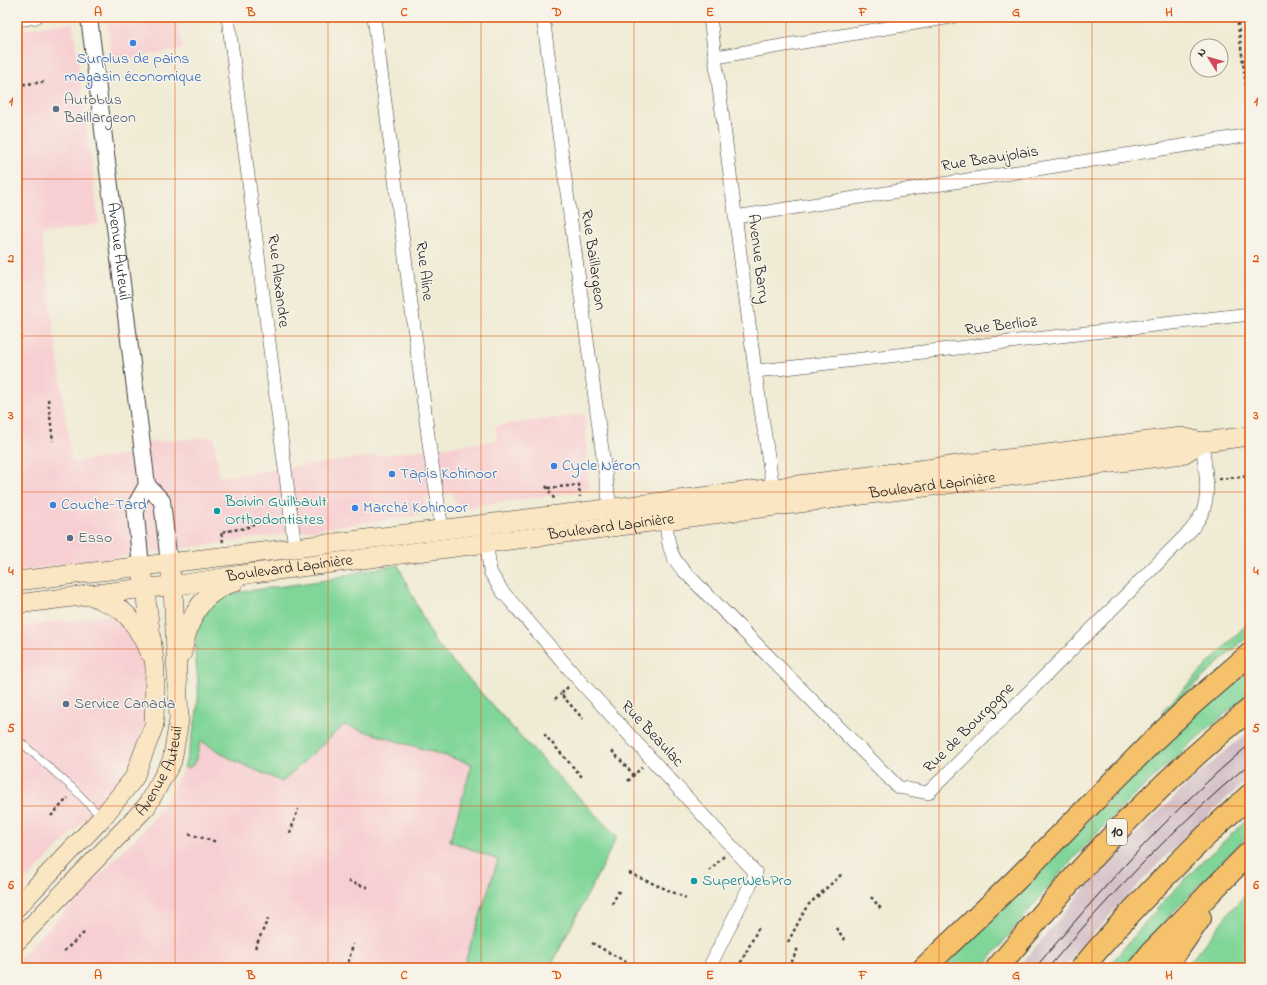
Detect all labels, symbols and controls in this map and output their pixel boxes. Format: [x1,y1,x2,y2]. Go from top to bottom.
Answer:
text: A [94,3,102,22]
text: B [246,3,256,22]
text: C [400,3,408,22]
text: D [551,3,562,22]
text: E [706,3,714,22]
text: F [858,3,868,22]
text: G [1012,3,1020,22]
text: H [1165,3,1173,22]
marker: Surplus de pains magasin économique [128,38,138,48]
north arrow [1189,38,1229,78]
text: N [1193,45,1210,60]
place label: Surplus de pains magasin économique [65,47,202,89]
place label: Autobus Baillargeon [63,88,136,130]
text: 1 [9,92,14,111]
text: 1 [1254,92,1259,111]
marker: Autobus Baillargeon [51,104,61,114]
street label: Rue Beaujolais [940,139,1040,179]
street label: Avenue Auteuil [100,201,136,302]
street label: Rue Baillargeon [574,208,612,312]
street label: Avenue Barry [741,213,775,305]
street label: Rue Alexandre [260,233,296,330]
street label: Rue Aline [408,240,440,303]
text: 2 [7,249,15,268]
text: 2 [1252,249,1260,268]
street label: Rue Berlioz [964,310,1039,342]
text: 3 [7,406,14,425]
text: 3 [1252,406,1259,425]
place label: Cycle Néron [562,454,640,478]
marker: Cycle Néron [549,461,559,471]
place label: Tapis Kohinoor [400,462,497,486]
street label: Boulevard Lapinière [867,466,998,506]
marker: Tapis Kohinoor [387,469,397,479]
place label: Boivin Guilbault Orthodontistes [224,490,327,532]
place label: Couche-Tard [61,493,147,517]
place label: Marché Kohinoor [363,496,468,520]
marker: Couche-Tard [48,500,58,510]
marker: Marché Kohinoor [350,503,360,513]
marker: Boivin Guilbault Orthodontistes [212,506,222,516]
street label: Boulevard Lapinière [545,507,676,547]
place label: Esso [78,526,112,550]
marker: Esso [65,533,75,543]
street label: Boulevard Lapinière [224,548,355,589]
text: 4 [7,562,14,581]
text: 4 [1252,562,1259,581]
street label: Rue de Bourgogne [918,676,1021,779]
place label: Service Canada [74,692,175,716]
street label: Rue Beaulac [615,695,690,773]
marker: Service Canada [61,699,71,709]
text: 5 [7,719,15,738]
text: 5 [1252,719,1260,738]
street label: Avenue Auteuil [130,724,190,823]
road number: 10 [1107,819,1127,845]
place label: SuperWebPro [702,869,792,893]
text: 6 [7,876,14,895]
marker: SuperWebPro [689,876,699,886]
text: 6 [1252,876,1259,895]
text: A [94,966,102,985]
text: B [246,966,256,985]
text: C [400,966,408,985]
text: D [551,966,562,985]
text: E [706,966,714,985]
text: F [858,966,868,985]
text: G [1012,966,1020,985]
text: H [1165,966,1173,985]

